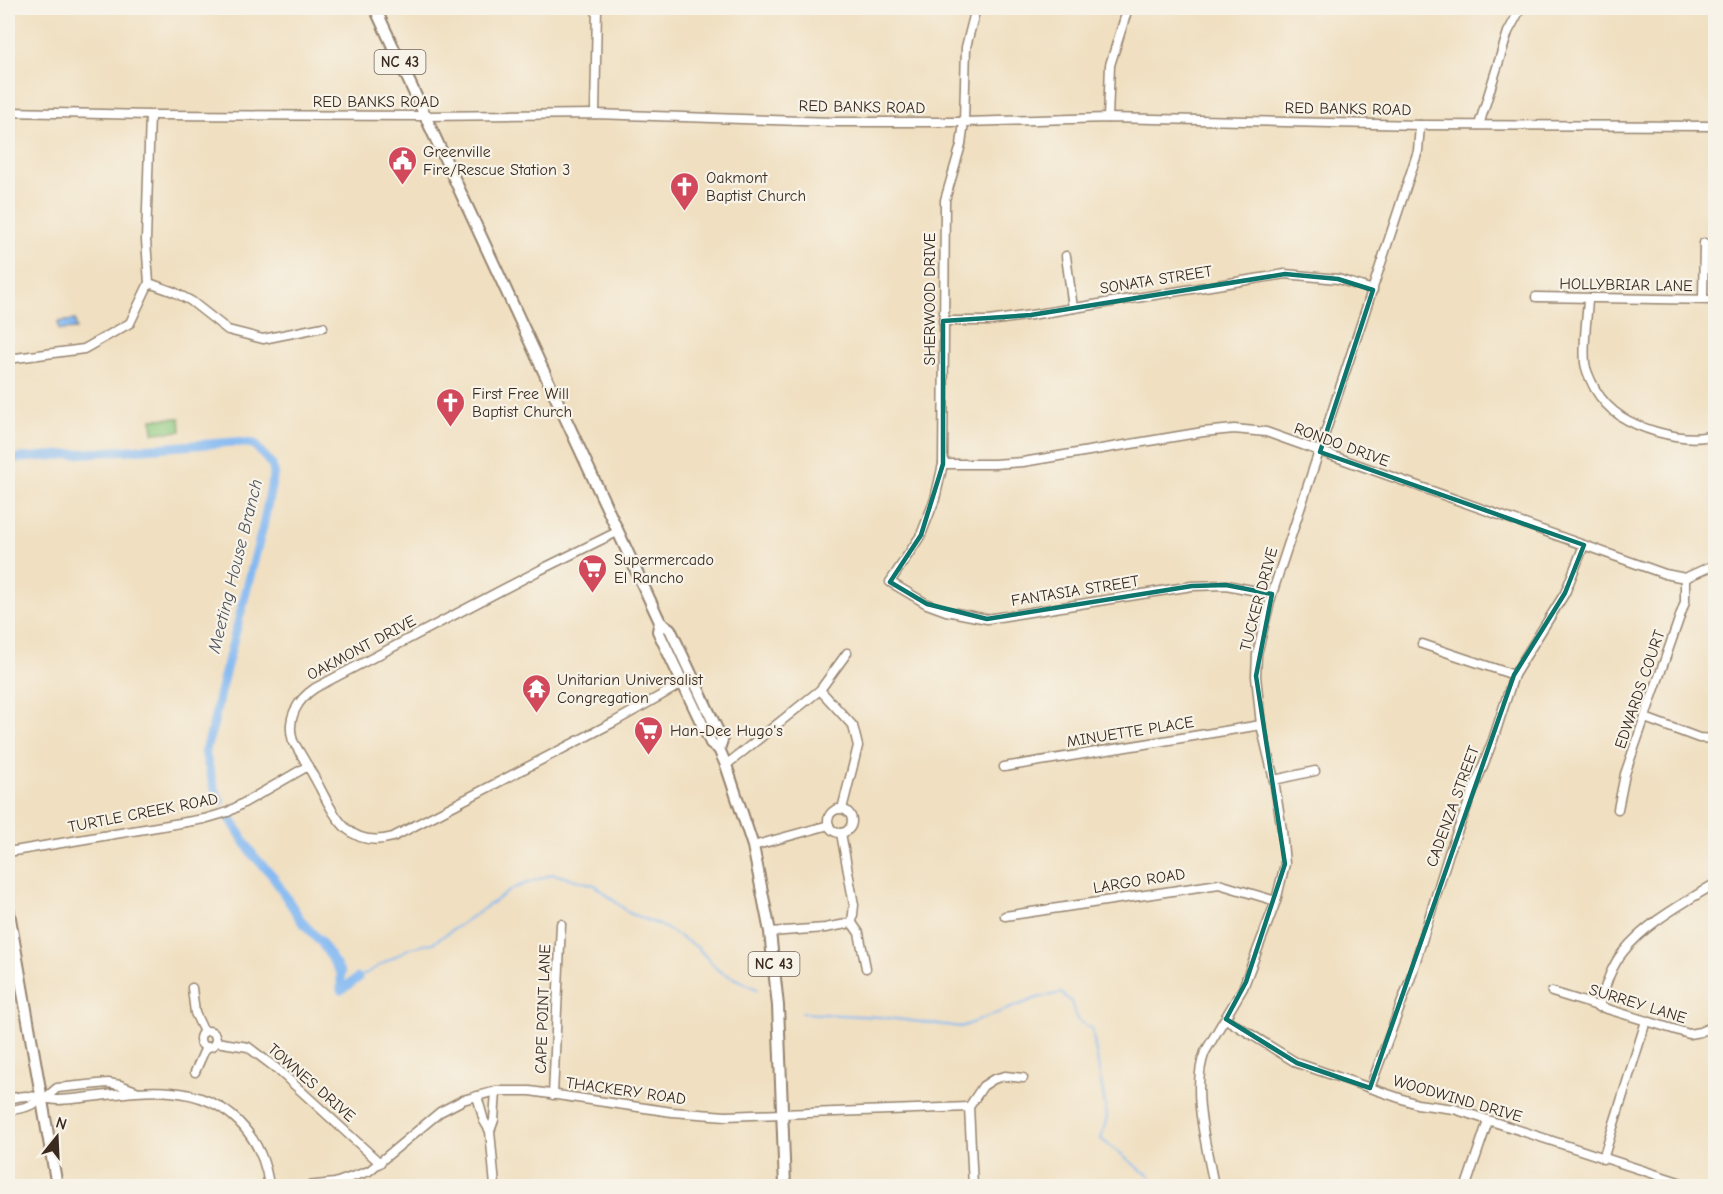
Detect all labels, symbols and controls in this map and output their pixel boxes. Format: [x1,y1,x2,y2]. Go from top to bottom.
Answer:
road number: NC 43 [374,50,426,74]
street label: RED BANKS ROAD [313,93,439,111]
street label: RED BANKS ROAD [799,97,925,117]
street label: RED BANKS ROAD [1285,99,1411,119]
place label: Greenville Fire/Rescue Station 3 [423,143,570,179]
public building icon: Greenville Fire/Rescue Station 3 [386,144,418,186]
place label: Oakmont Baptist Church [706,169,806,205]
church icon: Oakmont Baptist Church [669,170,701,212]
street label: SHERWOOD DRIVE [921,232,939,365]
street label: SONATA STREET [1099,262,1214,298]
street label: HOLLYBRIAR LANE [1559,275,1693,295]
place label: First Free Will Baptist Church [472,385,572,421]
church icon: First Free Will Baptist Church [435,386,467,428]
street label: RONDO DRIVE [1292,419,1392,471]
water label: Meeting House Branch [203,477,267,656]
street label: TUCKER DRIVE [1236,545,1282,653]
place label: Supermercado El Rancho [614,551,714,587]
supermarket icon: Supermercado El Rancho [577,552,609,594]
street label: FANTASIA STREET [1010,572,1141,610]
street label: OAKMONT DRIVE [304,611,419,684]
street label: EDWARDS COURT [1611,627,1669,751]
place label: Unitarian Universalist Congregation [557,671,703,707]
temple icon: Unitarian Universalist Congregation [520,672,552,714]
street label: MINUETTE PLACE [1065,713,1195,751]
supermarket icon: Han-Dee Hugo's [633,714,665,756]
place label: Han-Dee Hugo's [670,722,783,740]
street label: CADENZA STREET [1423,743,1483,869]
street label: TURTLE CREEK ROAD [67,790,220,836]
street label: LARGO ROAD [1092,865,1187,897]
street label: CAPE POINT LANE [532,943,554,1074]
road number: NC 43 [748,952,800,976]
street label: SURREY LANE [1587,981,1689,1027]
street label: TOWNES DRIVE [264,1040,359,1126]
street label: WOODWIND DRIVE [1391,1072,1525,1126]
street label: THACKERY ROAD [565,1074,687,1108]
north arrow [27,1107,87,1167]
text: N [54,1114,69,1134]

